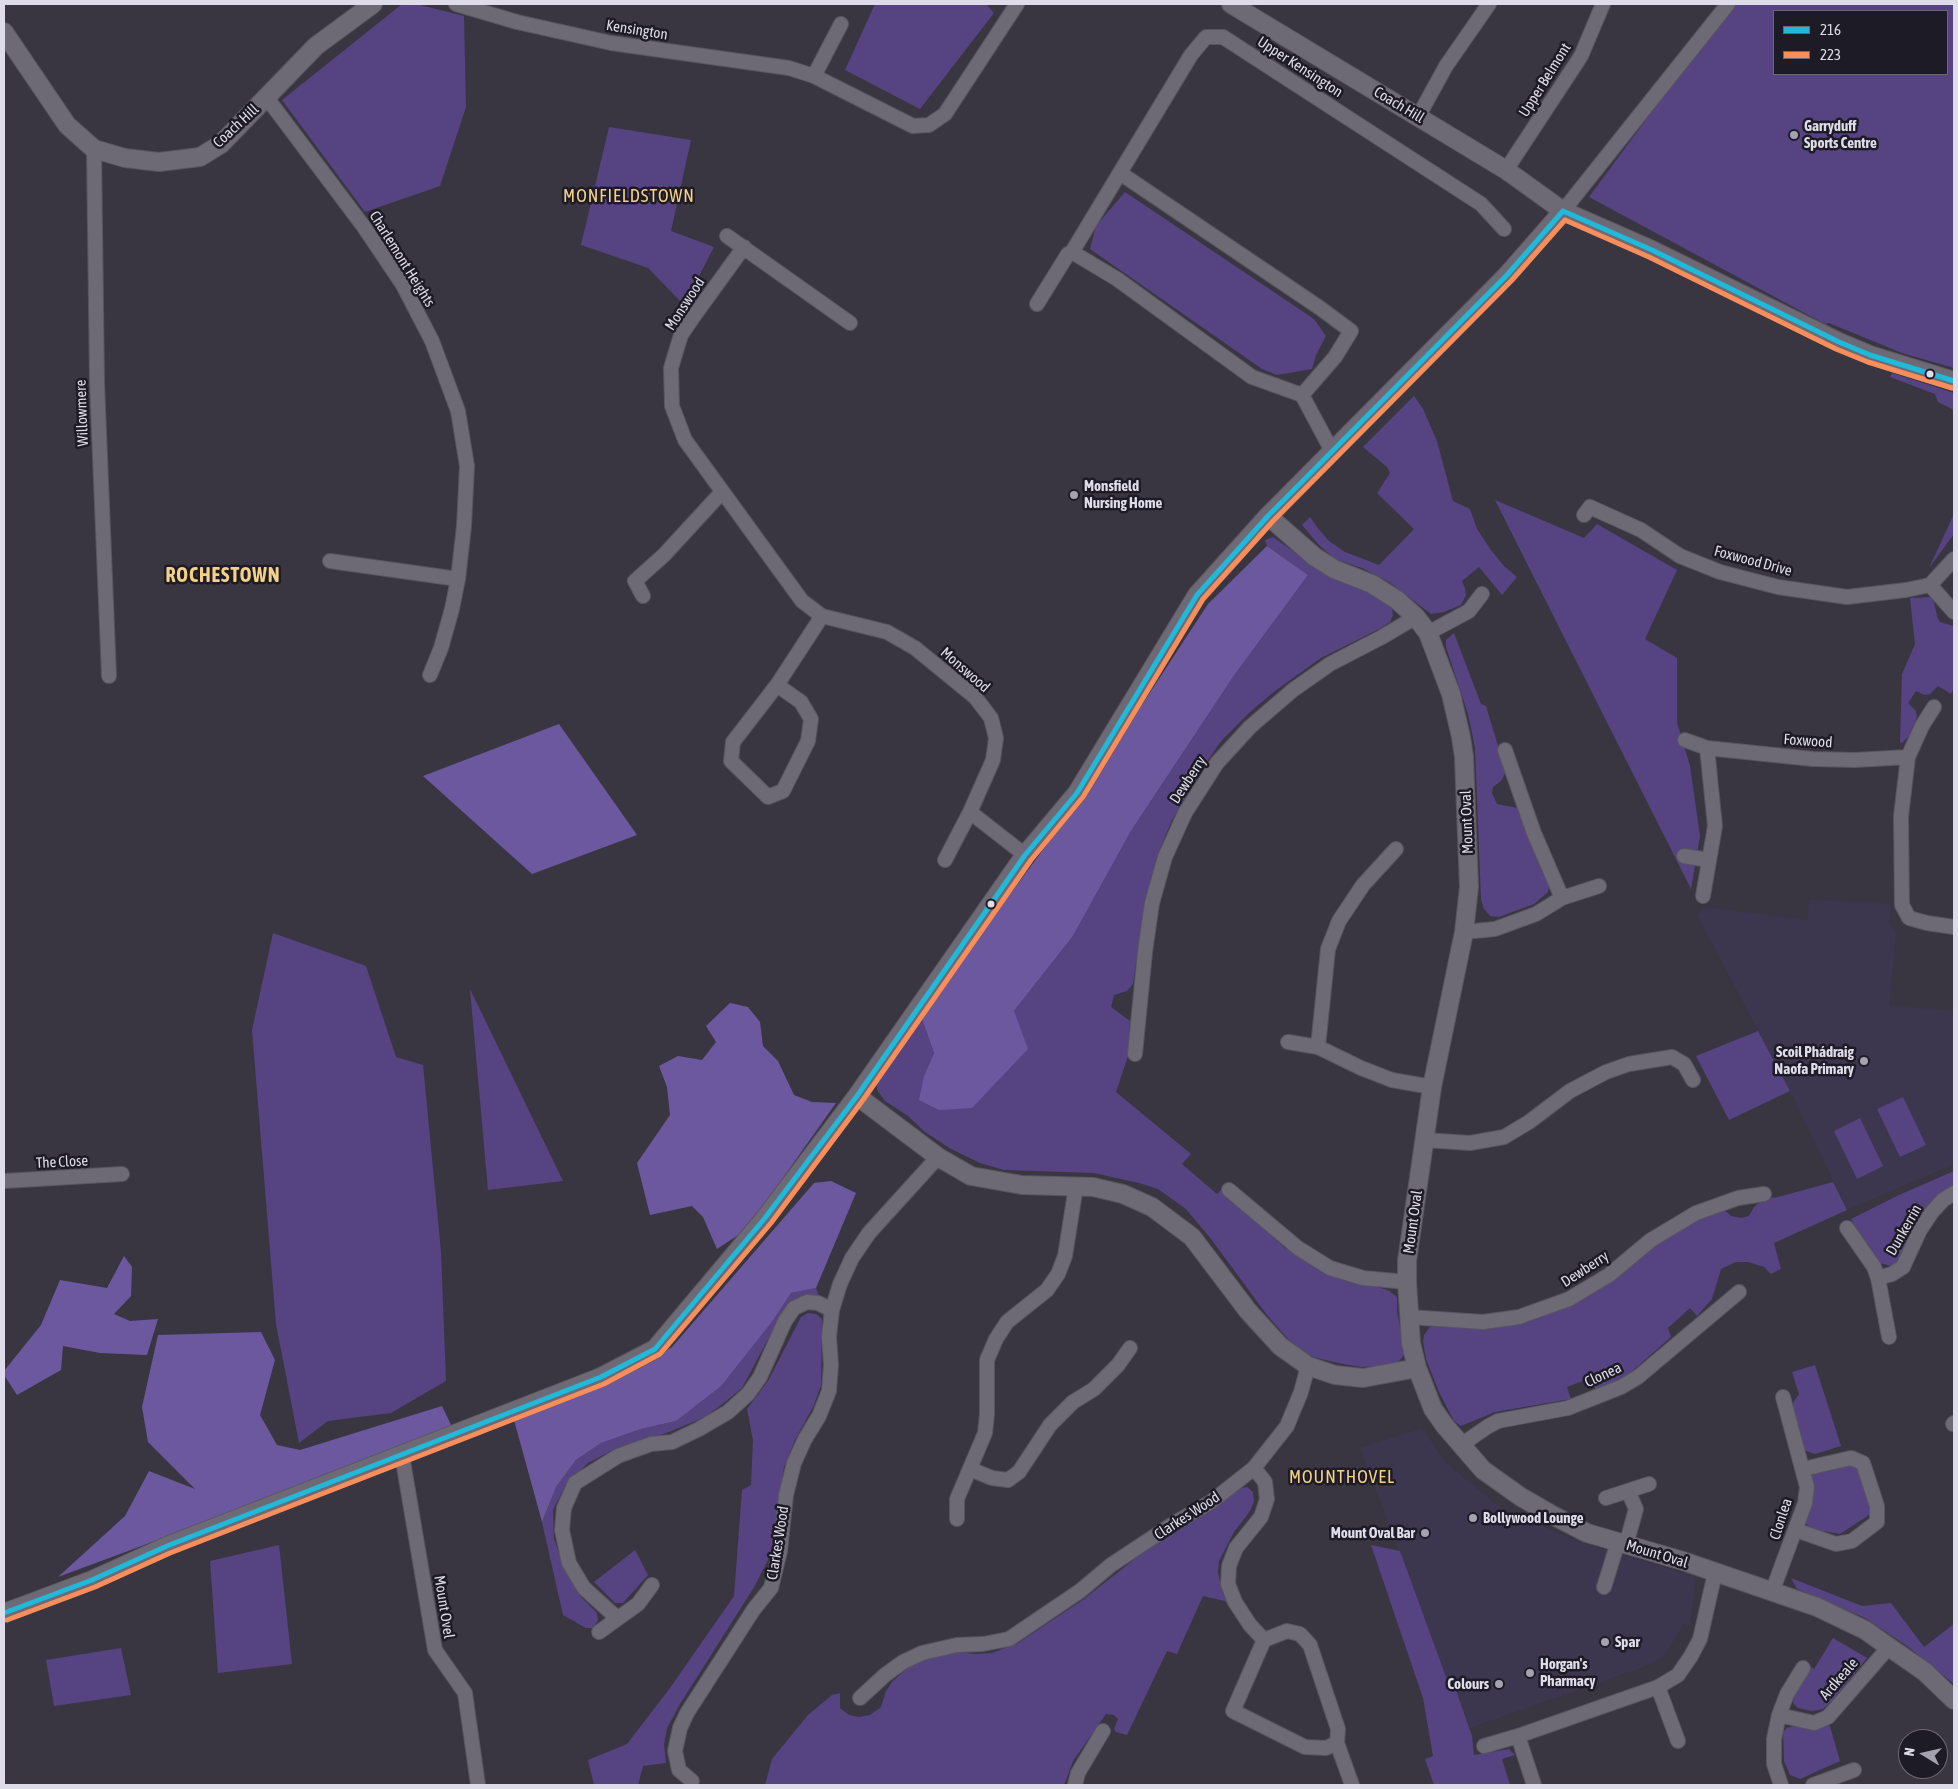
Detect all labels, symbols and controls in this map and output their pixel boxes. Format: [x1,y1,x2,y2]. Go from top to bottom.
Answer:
legend [1773,10,1948,75]
street label: Kensington [605,16,669,44]
text: 216 [1820,21,1841,38]
street label: Upper Kensington [1254,33,1346,101]
street label: Upper Belmont [1515,40,1575,120]
text: 223 [1820,46,1841,63]
street label: Coach Hill [1370,83,1428,127]
street label: Coach Hill [209,100,263,152]
place label: Garryduff Sports Centre [1804,117,1877,152]
marker: Garryduff Sports Centre [1788,129,1800,141]
district label: MONFIELDSTOWN [561,185,697,207]
street label: Charlemont Heights [365,208,439,310]
street label: Monswood [661,274,709,334]
unlabelled marker [1925,369,1935,379]
street label: Willowmere [72,379,92,447]
place label: Monsfield Nursing Home [1084,477,1162,512]
marker: Monsfield Nursing Home [1068,489,1080,501]
street label: Foxwood Drive [1712,542,1794,580]
district label: ROCHESTOWN [164,564,282,588]
street label: Monswood [937,644,993,696]
street label: Foxwood [1783,730,1833,752]
street label: Dewberry [1166,753,1210,807]
street label: Mount Oval [1457,790,1477,854]
unlabelled marker [986,899,996,909]
place label: Scoil Phádraig Naofa Primary [1774,1043,1854,1078]
marker: Scoil Phádraig Naofa Primary [1858,1055,1870,1067]
street label: The Close [35,1152,89,1172]
street label: Mount Oval [1400,1189,1426,1255]
street label: Dunkerrin [1882,1201,1926,1259]
street label: Dewberry [1558,1247,1612,1291]
street label: Clonea [1582,1359,1624,1391]
district label: MOUNTHOVEL [1288,1466,1396,1488]
street label: Clarkes Wood [1151,1488,1223,1544]
street label: Clonlea [1766,1496,1796,1542]
street label: Clarkes Wood [763,1505,793,1581]
place label: Bollywood Lounge [1483,1509,1584,1527]
marker: Bollywood Lounge [1467,1512,1479,1524]
place label: Mount Oval Bar [1331,1524,1415,1542]
marker: Mount Oval Bar [1419,1527,1431,1539]
street label: Mount Oval [1624,1536,1690,1572]
street label: Mount Ovel [430,1574,458,1640]
place label: Spar [1615,1633,1640,1651]
marker: Spar [1599,1636,1611,1648]
street label: Ardkeale [1816,1654,1862,1704]
place label: Horgan's Pharmacy [1540,1655,1596,1690]
marker: Horgan's Pharmacy [1524,1667,1536,1679]
place label: Colours [1447,1675,1489,1693]
marker: Colours [1493,1678,1505,1690]
north arrow [1898,1729,1948,1779]
text: N [1901,1746,1918,1757]

